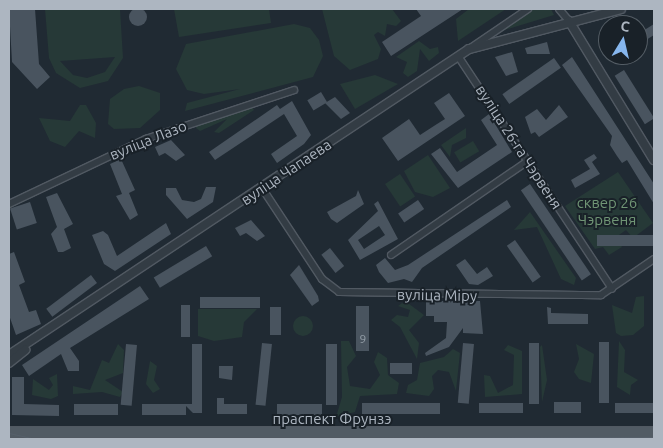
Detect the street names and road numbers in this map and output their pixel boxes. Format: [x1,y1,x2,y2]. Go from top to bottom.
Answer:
street label: вуліца 26-га Чэрвеня [472,81,566,213]
street label: вуліца Лазо [107,116,189,164]
street label: вуліца Чапаева [237,135,335,209]
street label: вуліца Міру [397,285,477,305]
street label: праспект Фрунзэ [273,410,391,428]

